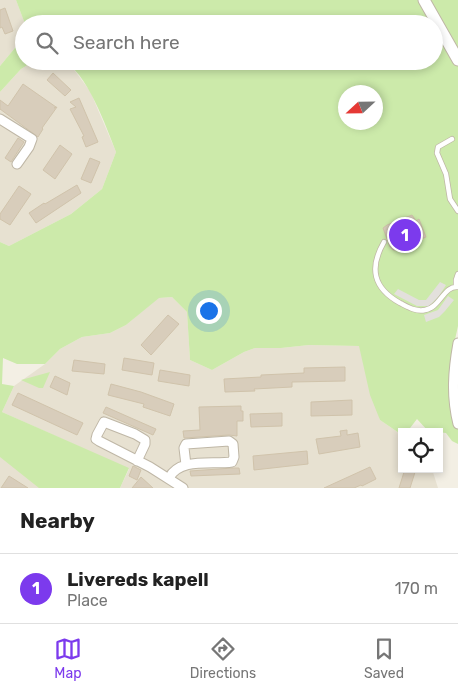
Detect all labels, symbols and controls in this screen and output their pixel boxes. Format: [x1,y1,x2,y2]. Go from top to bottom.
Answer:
search box [15,15,443,70]
icon: search [33,29,61,57]
text: Search here [73,31,180,54]
north arrow [338,85,383,130]
pin: 1 [389,216,421,254]
your location [196,298,222,324]
map controls [398,428,443,473]
button: locate [398,428,443,473]
text: Nearby [20,508,95,533]
text: Livereds kapell [67,568,209,591]
text: 1 [32,579,40,598]
text: 170 m [395,579,438,598]
text: Place [67,591,108,610]
tab: Map [54,635,82,682]
tab: Directions [190,635,256,682]
tab: Saved [364,635,404,682]

